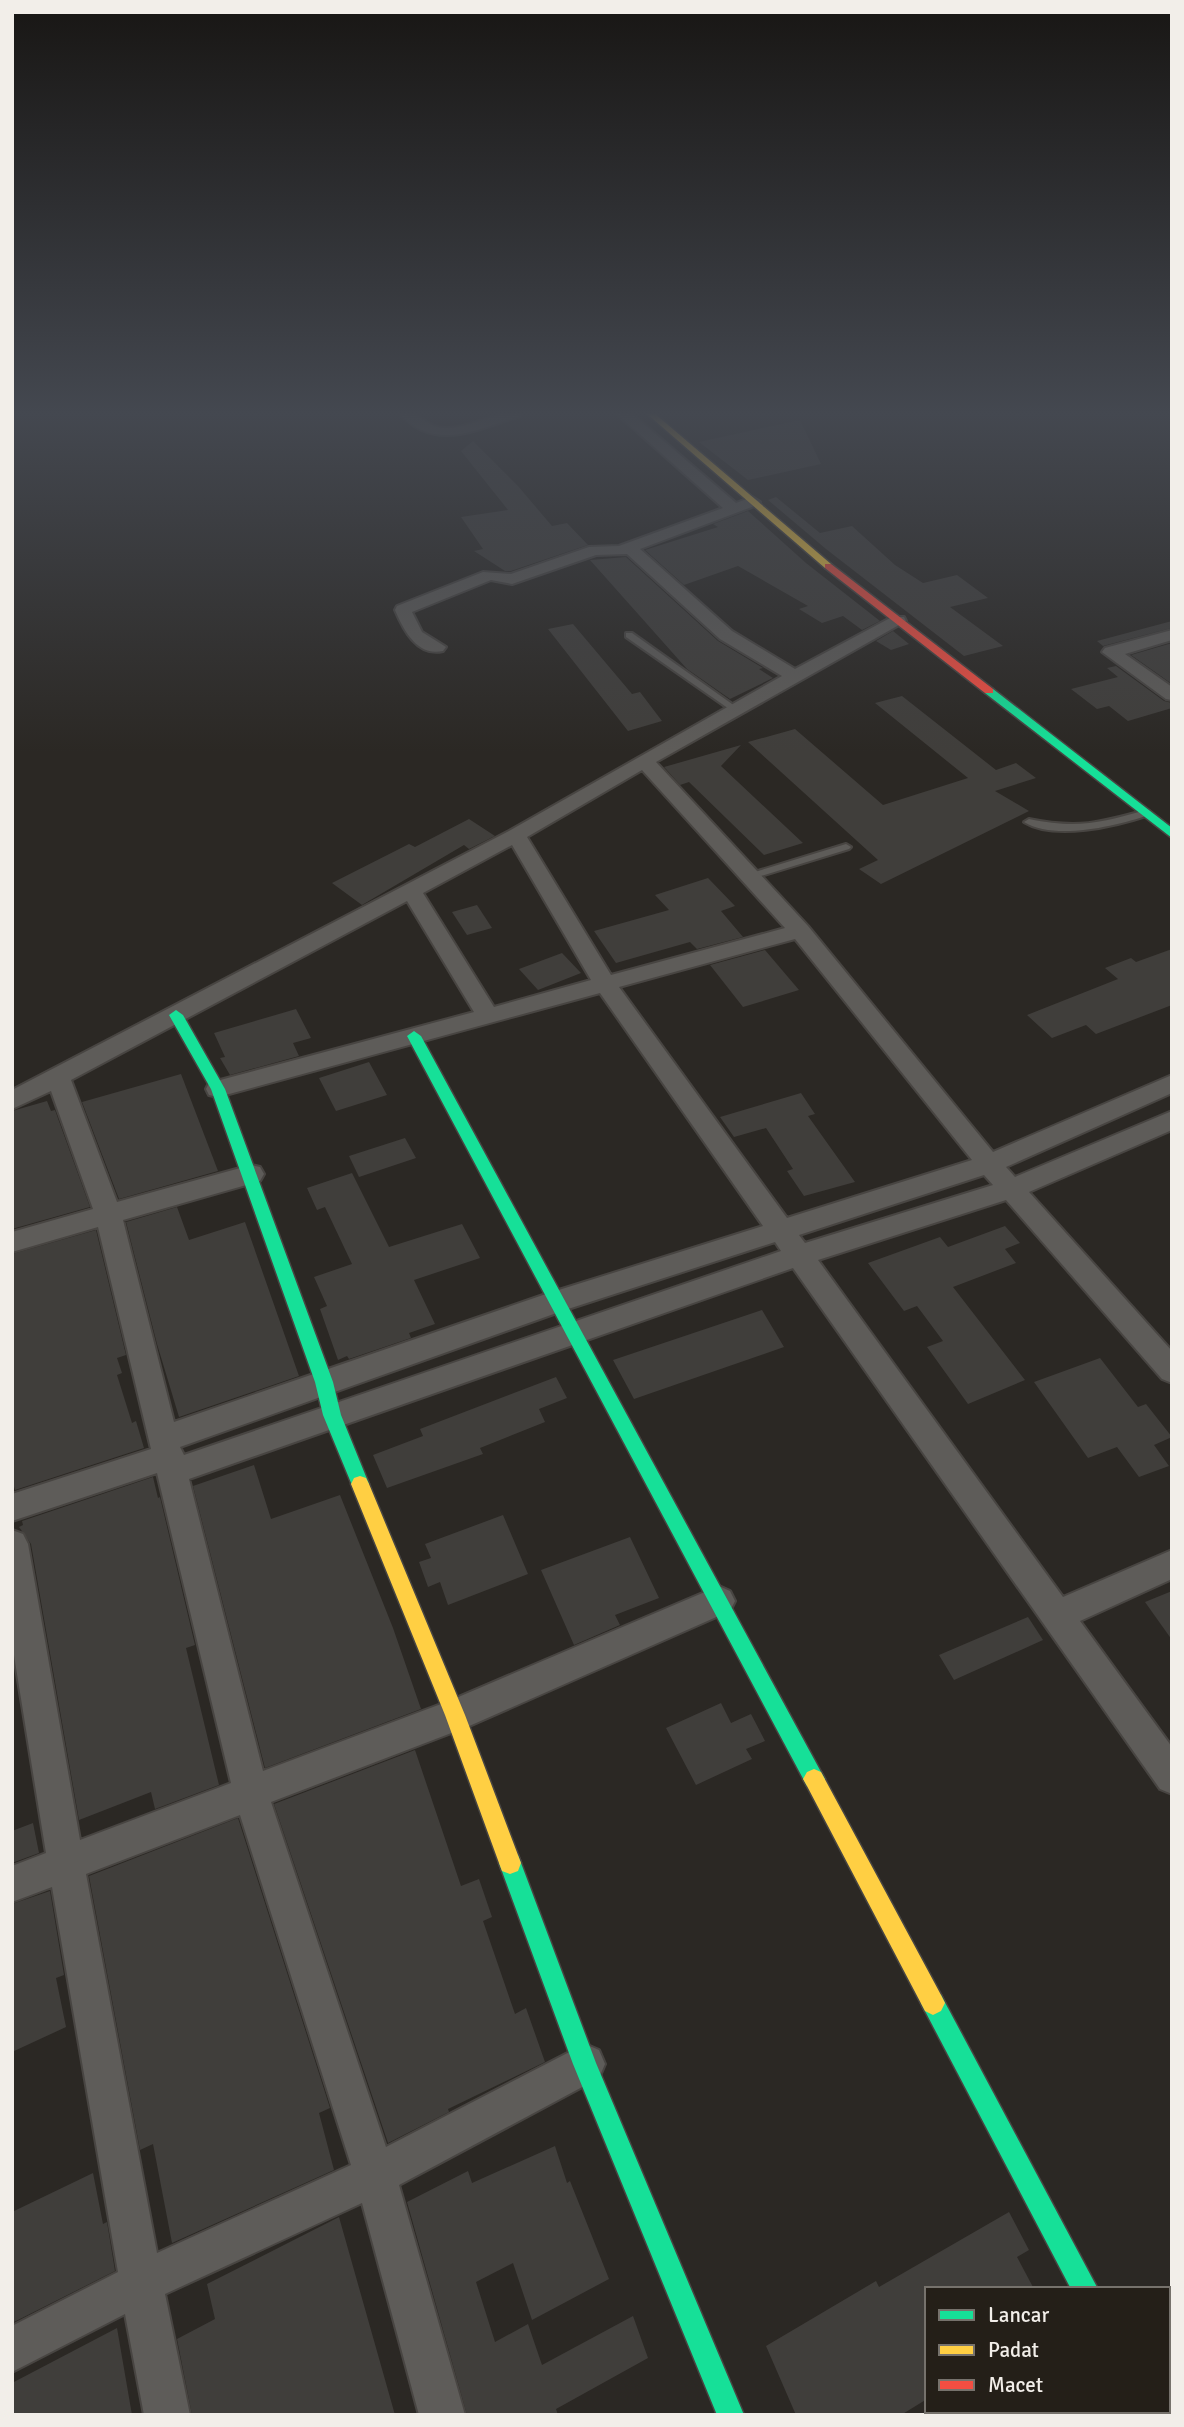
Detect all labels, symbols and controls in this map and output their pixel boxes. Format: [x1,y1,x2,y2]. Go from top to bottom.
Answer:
legend [925,2287,1170,2413]
text: Lancar [988,2302,1049,2328]
text: Padat [988,2337,1039,2363]
text: Macet [988,2372,1043,2398]

